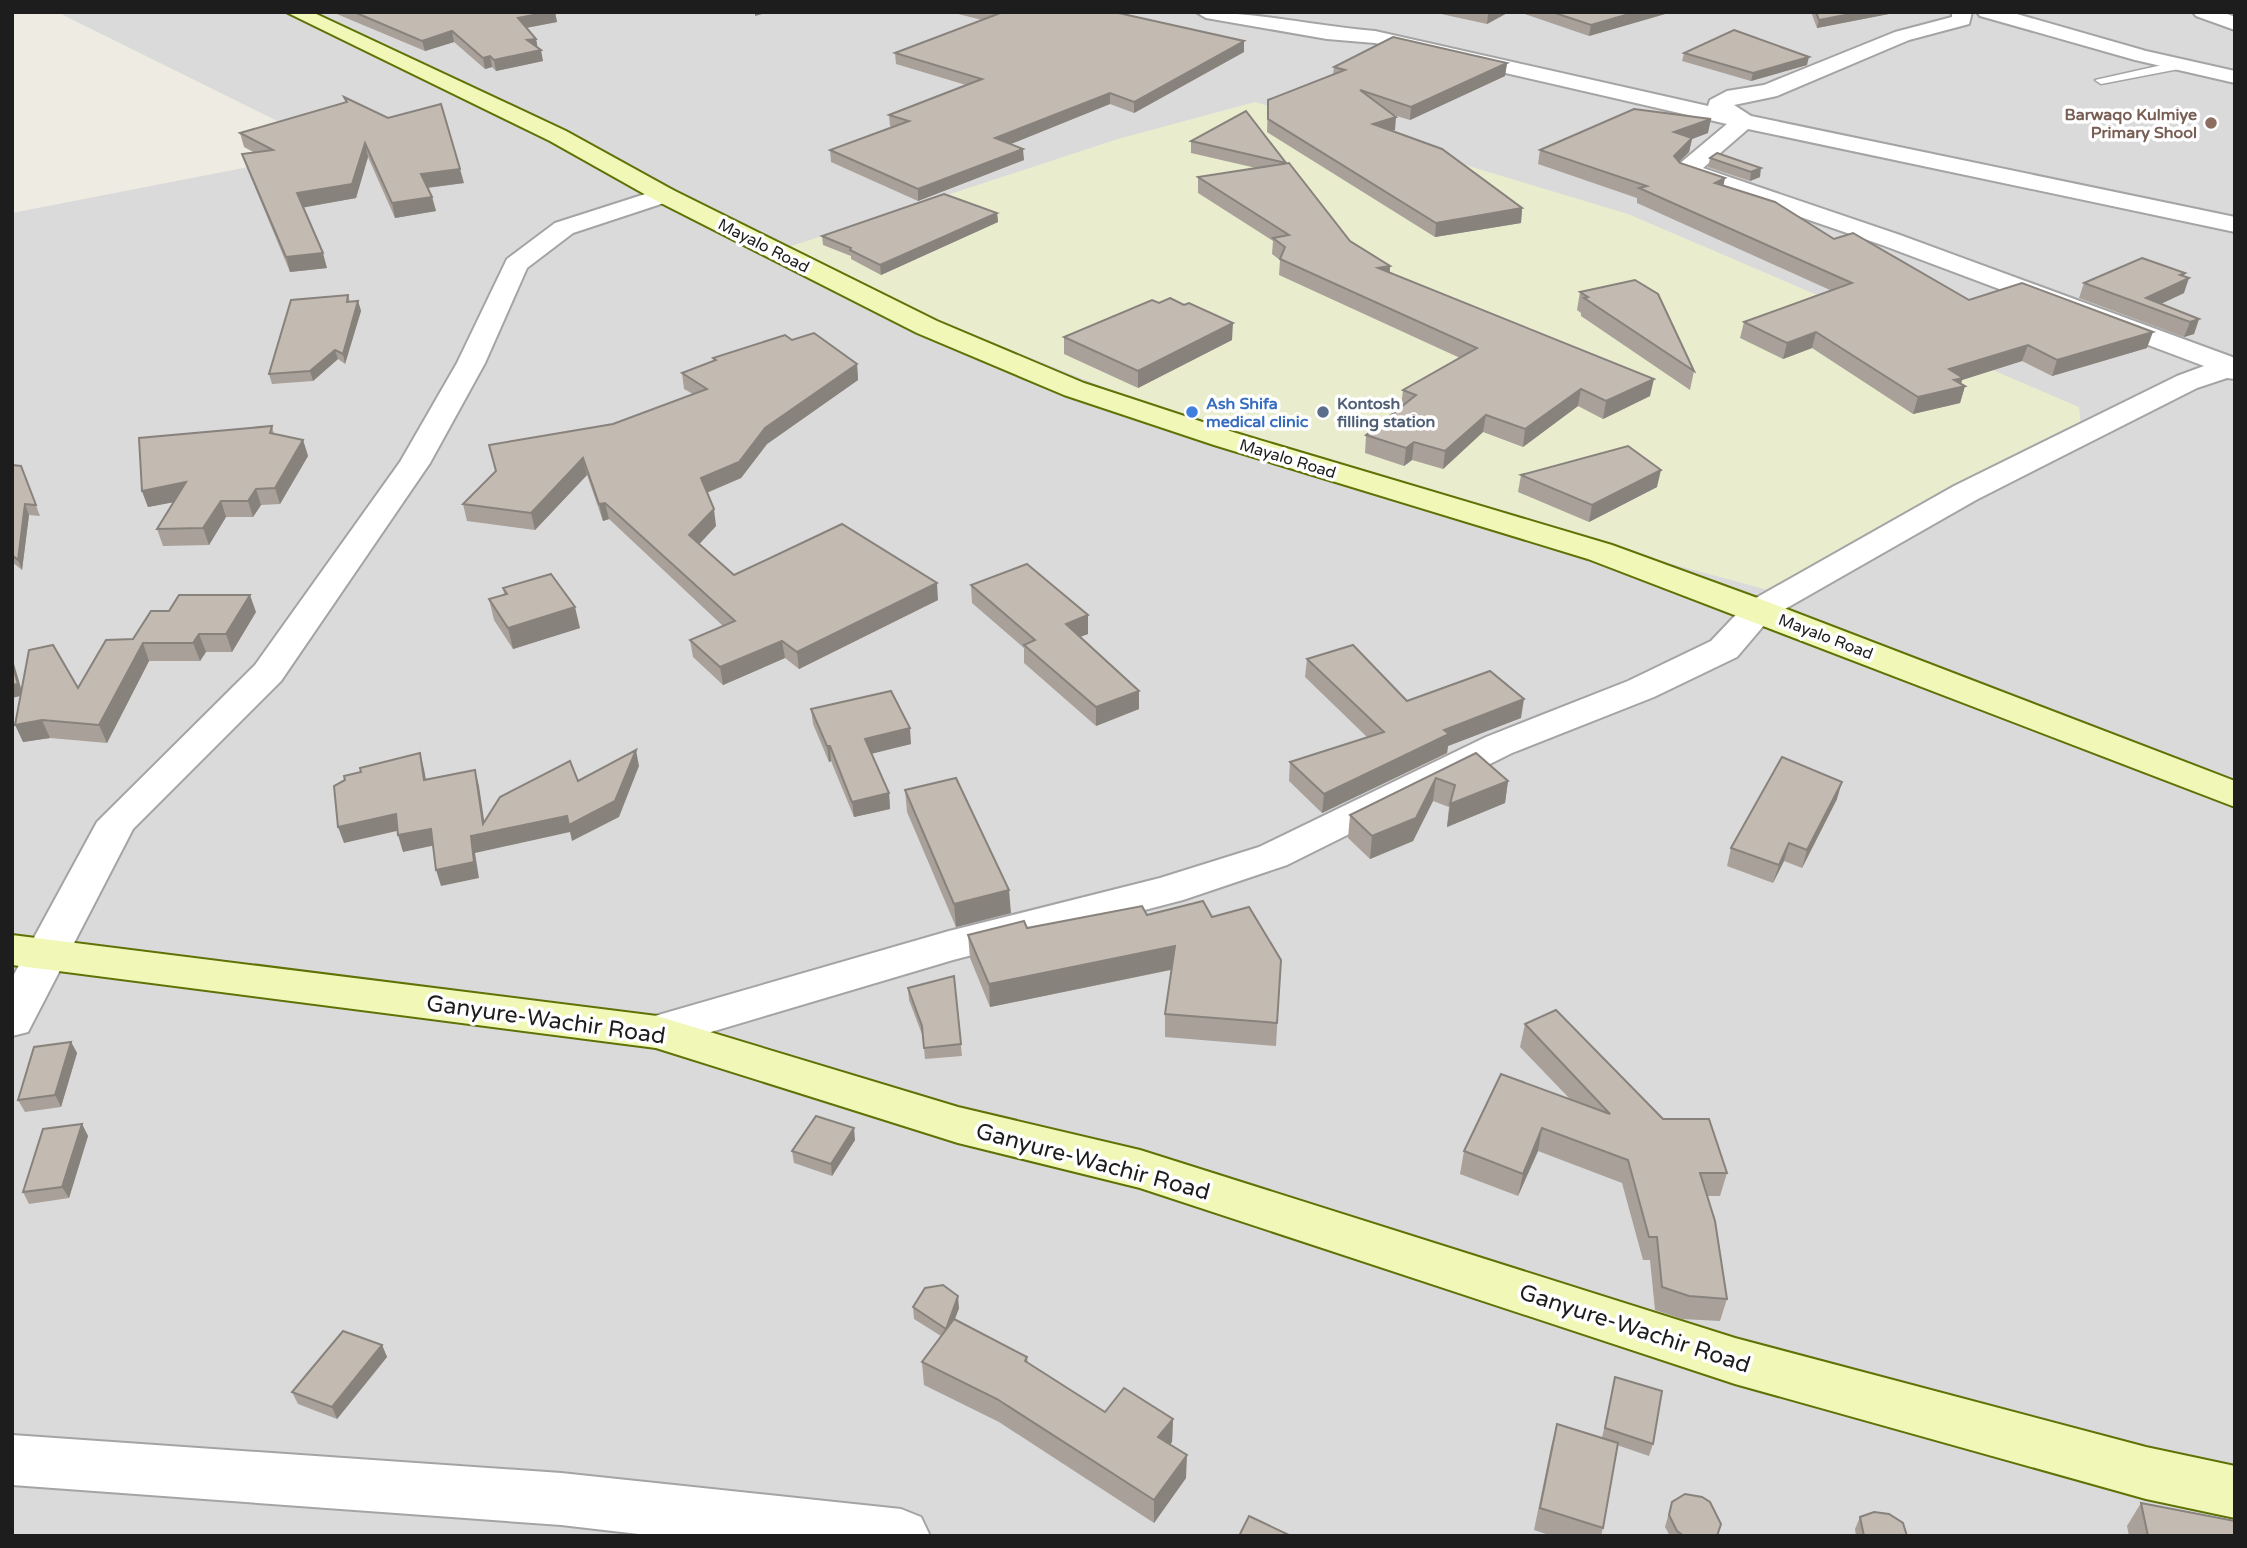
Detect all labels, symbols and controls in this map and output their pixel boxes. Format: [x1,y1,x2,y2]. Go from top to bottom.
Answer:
place label: Barwaqo Kulmiye Primary Shool [2065,105,2197,143]
marker: Barwaqo Kulmiye Primary Shool [2203,115,2219,131]
street label: Mayalo Road [715,214,813,277]
place label: Ash Shifa medical clinic [1206,394,1309,432]
place label: Kontosh filling station [1336,394,1435,432]
marker: Ash Shifa medical clinic [1184,404,1200,420]
marker: Kontosh filling station [1315,404,1331,420]
street label: Mayalo Road [1237,435,1338,483]
street label: Mayalo Road [1775,610,1876,664]
street label: Ganyure-Wachir Road [424,989,667,1051]
street label: Ganyure-Wachir Road [973,1117,1213,1207]
street label: Ganyure-Wachir Road [1516,1278,1754,1380]

